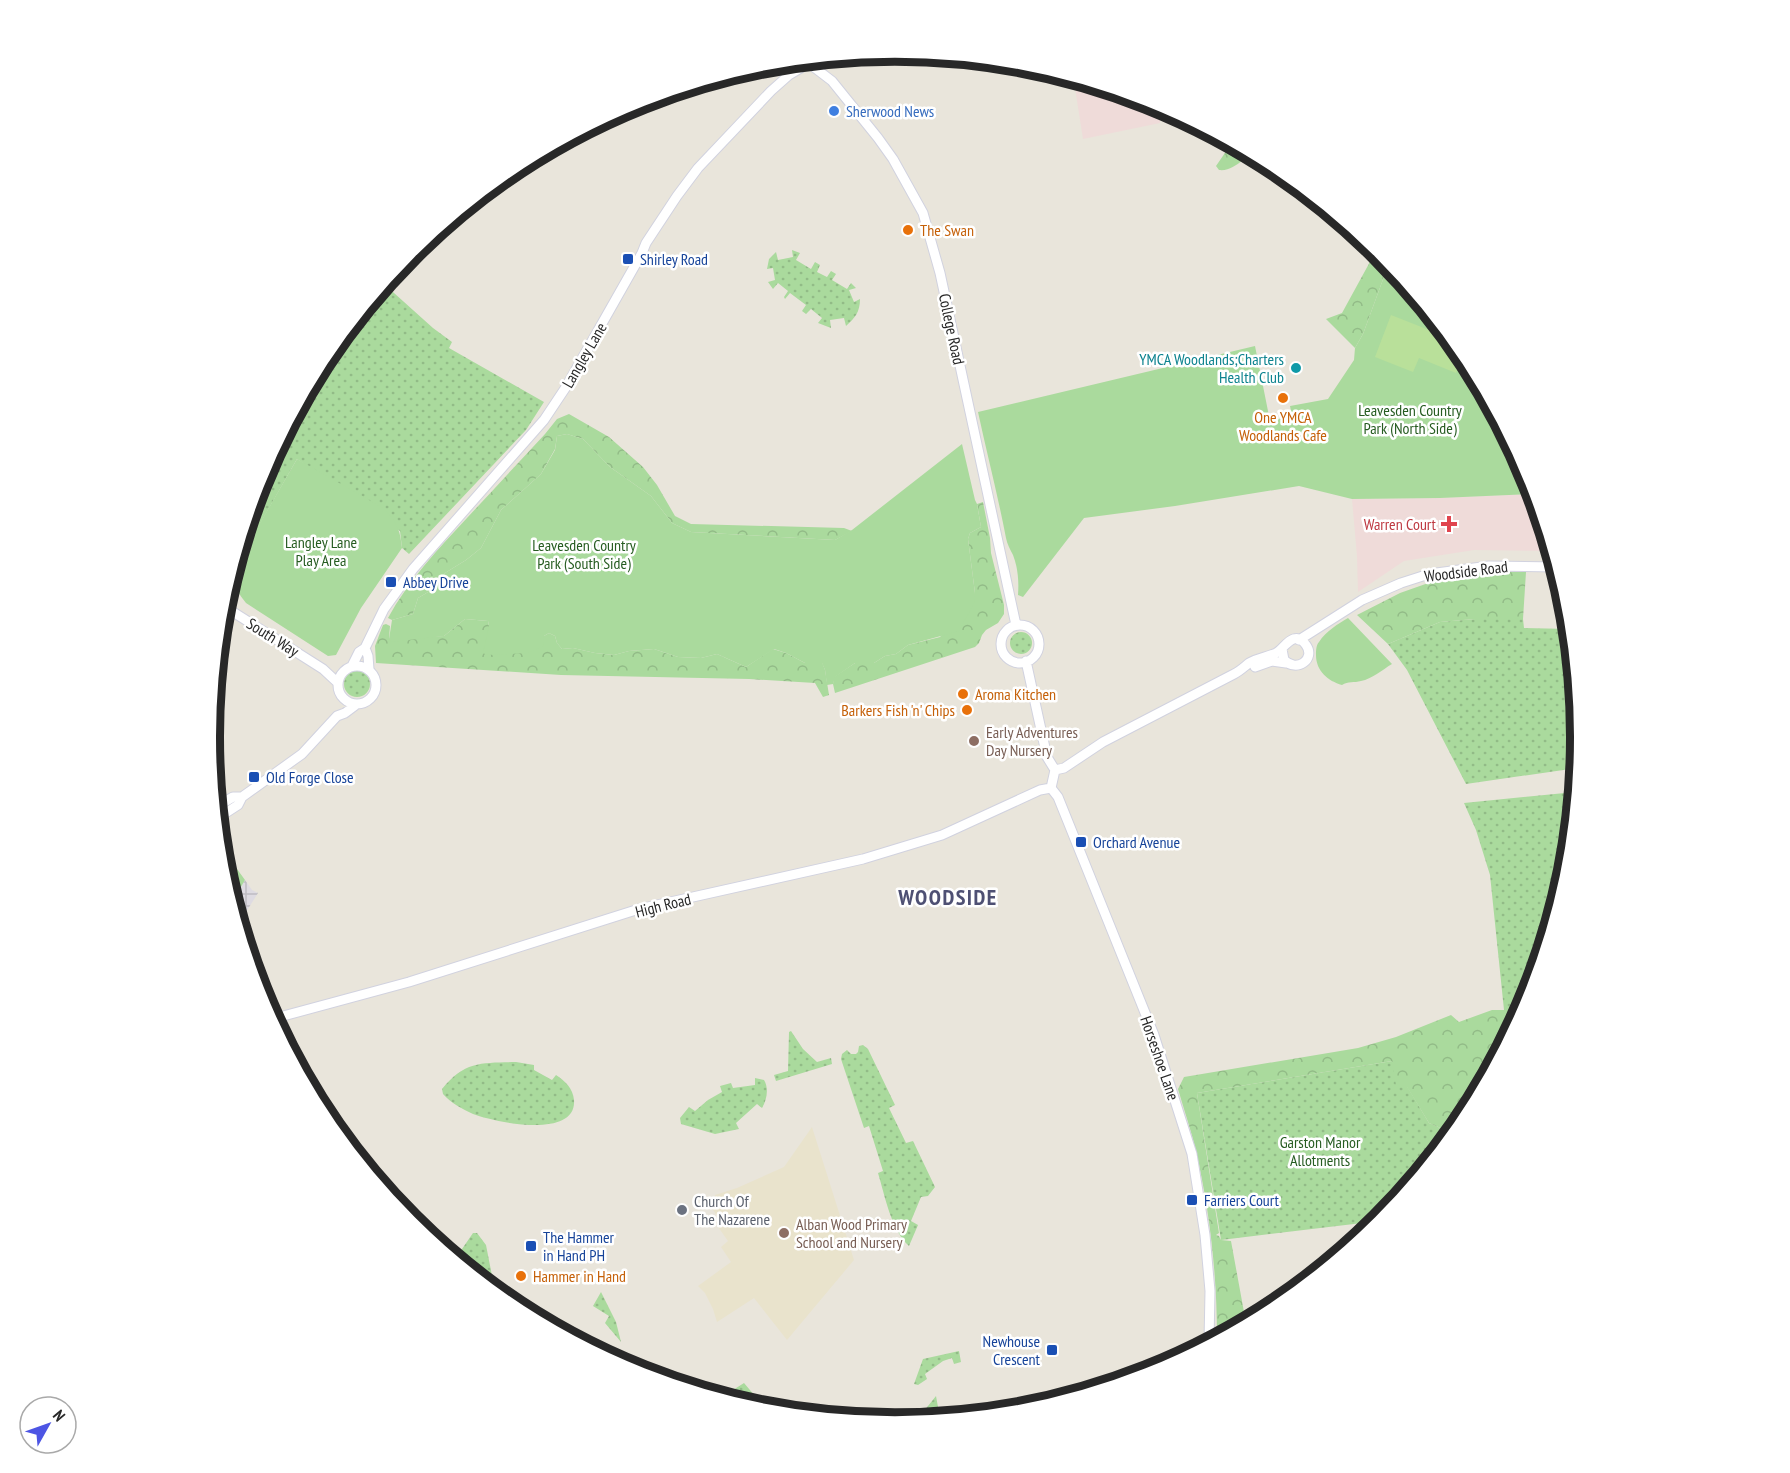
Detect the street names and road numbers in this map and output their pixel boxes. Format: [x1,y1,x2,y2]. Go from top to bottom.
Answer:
street label: College Road [935,292,969,366]
street label: Langley Lane [557,319,611,391]
street label: Woodside Road [1423,556,1509,586]
street label: South Way [243,613,303,661]
street label: High Road [633,888,693,922]
street label: Horseshoe Lane [1136,1013,1184,1103]

